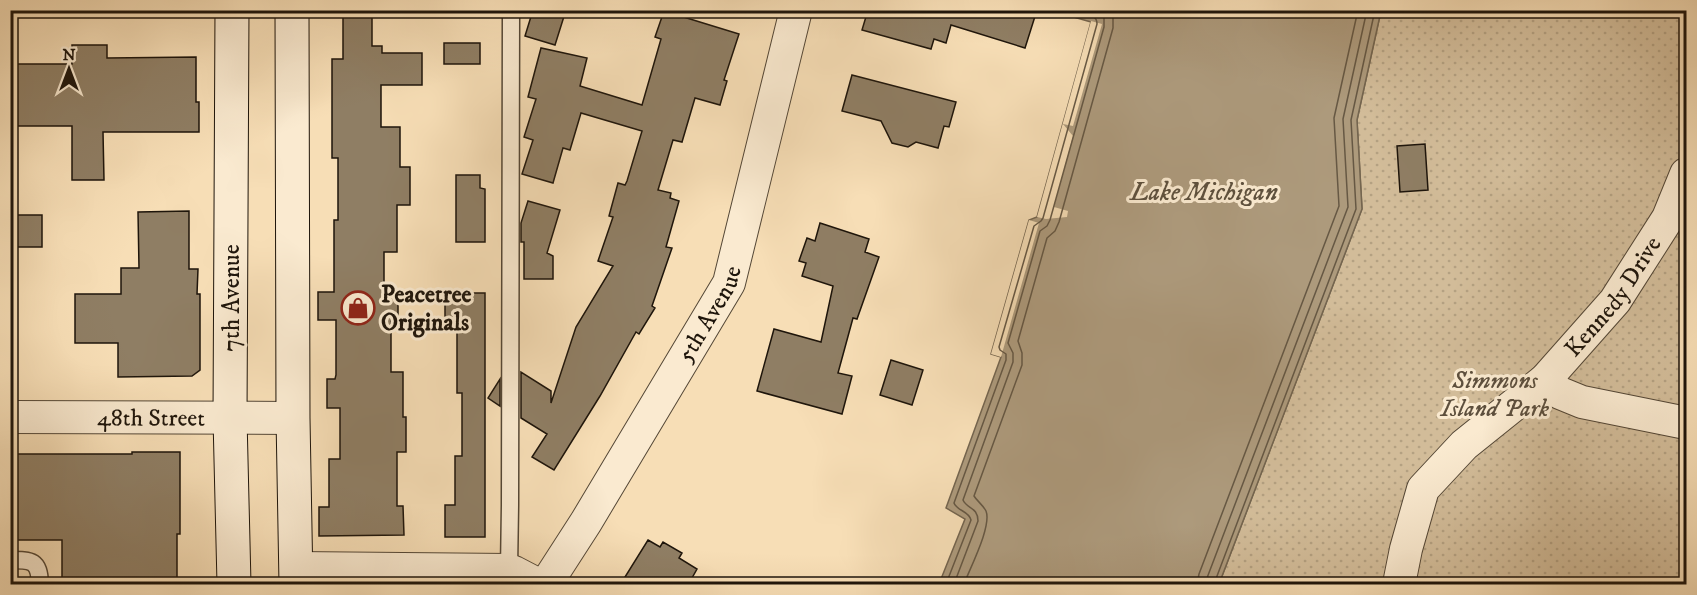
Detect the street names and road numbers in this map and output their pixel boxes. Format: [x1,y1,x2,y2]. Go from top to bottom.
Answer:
street label: Kennedy Drive [1559,231,1668,363]
street label: 7th Avenue [217,244,247,352]
street label: 5th Avenue [671,263,749,368]
street label: 48th Street [97,403,205,434]

